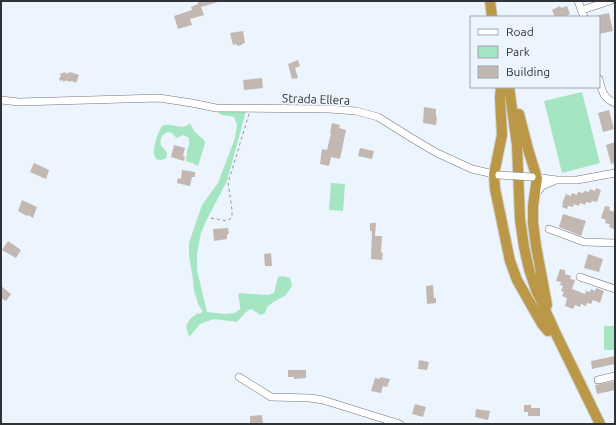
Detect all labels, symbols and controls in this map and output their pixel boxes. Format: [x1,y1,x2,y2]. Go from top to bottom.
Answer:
legend [470,16,600,88]
text: Road [506,25,534,38]
text: Park [506,45,530,58]
text: Building [506,65,550,78]
street label: Strada Ellera [282,91,350,107]

